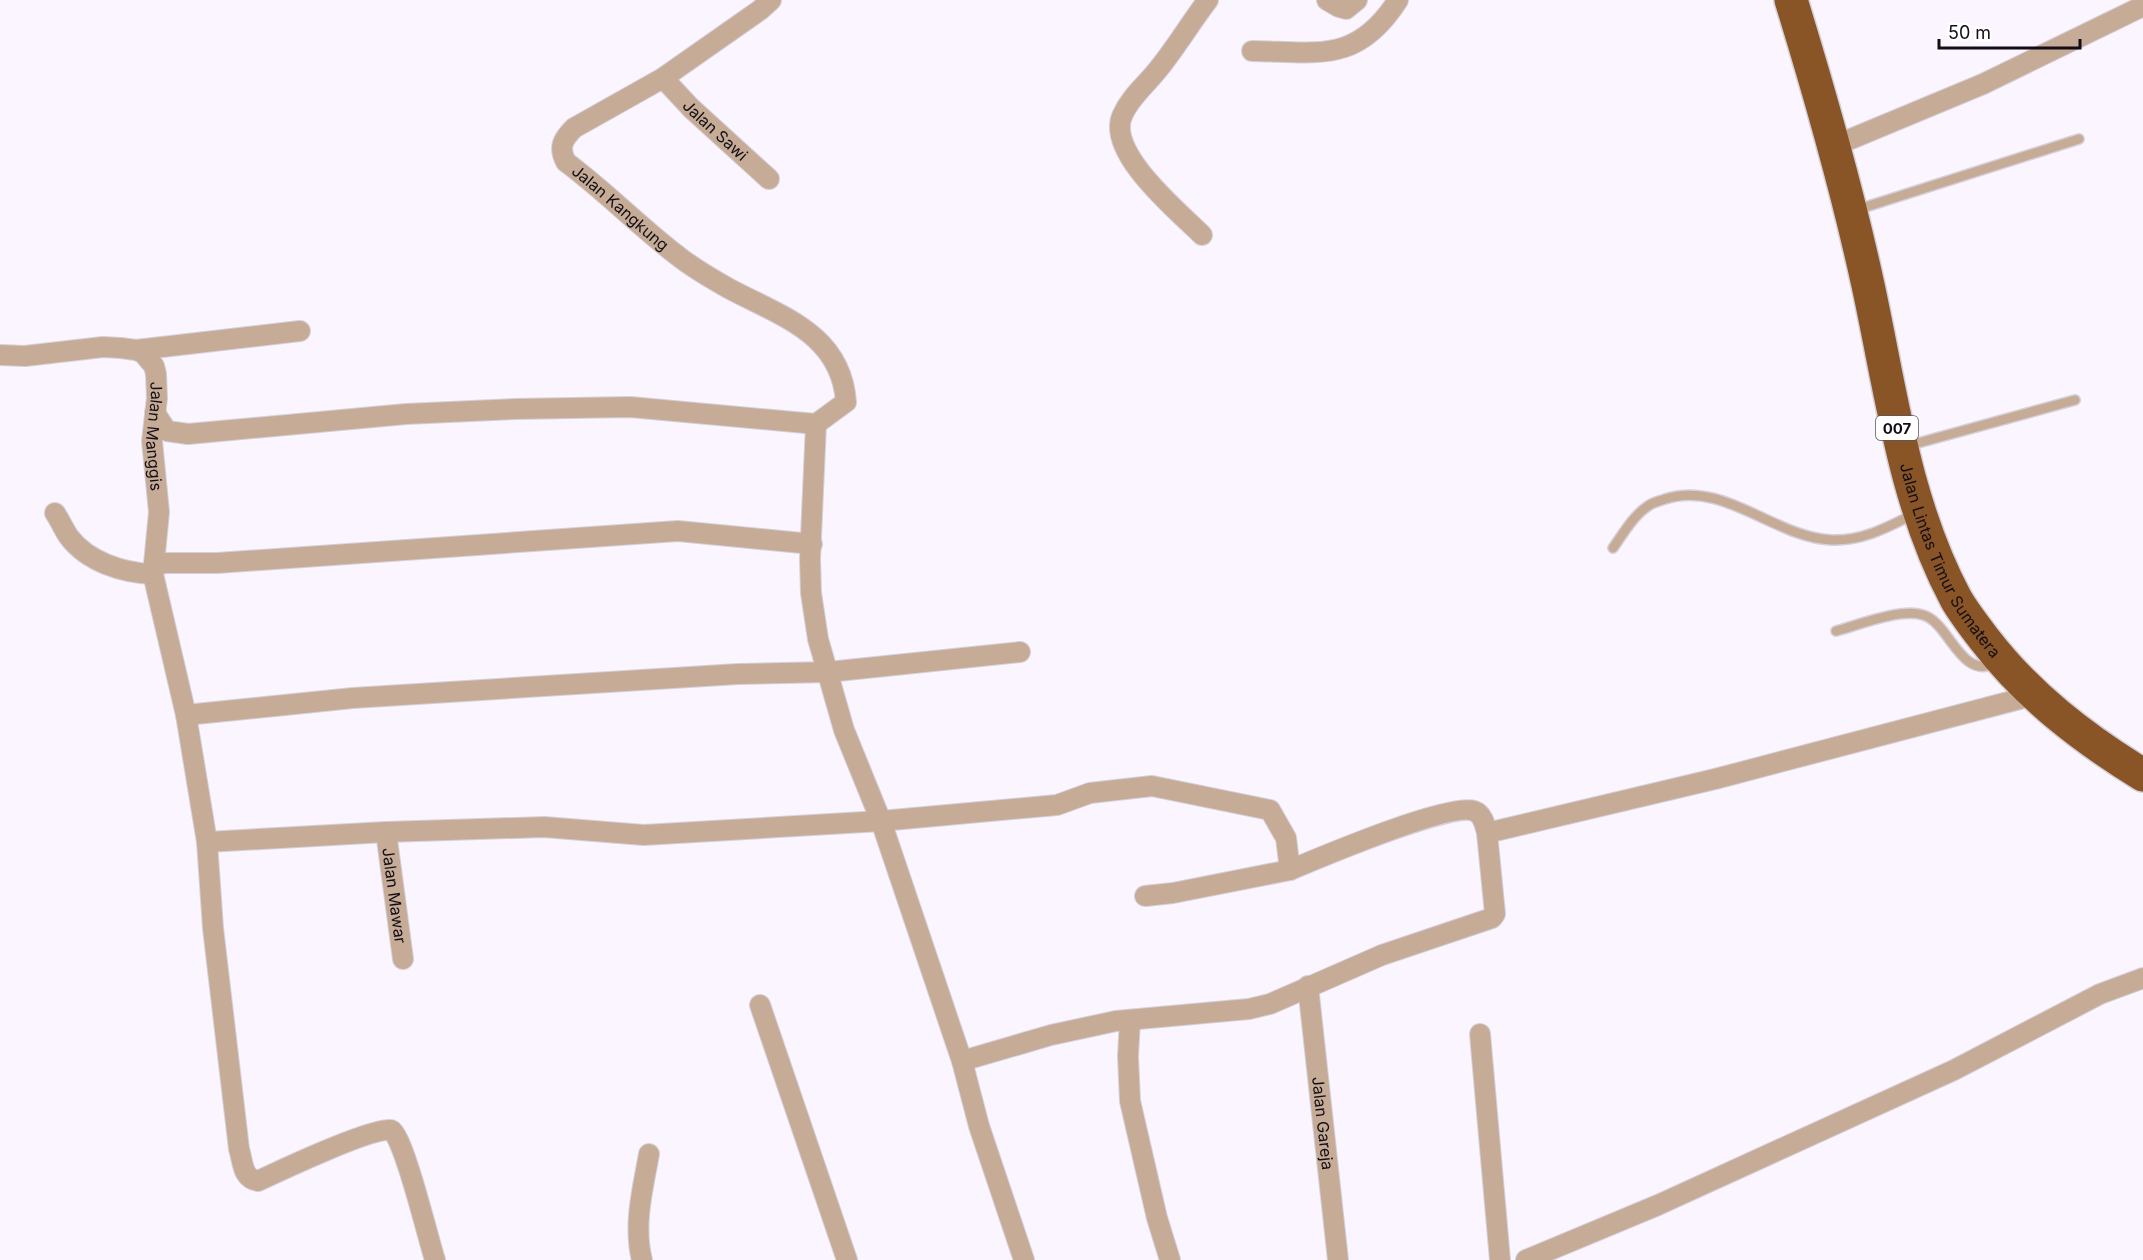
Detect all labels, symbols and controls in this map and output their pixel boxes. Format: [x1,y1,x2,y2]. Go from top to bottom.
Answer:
scale bar [1939,12,2080,50]
text: 50 m [1948,22,1991,43]
street label: Jalan Sawi [678,96,752,165]
street label: Jalan Kangkung [568,160,673,255]
street label: Jalan Manggis [142,381,167,492]
road number: 007 [1876,416,1918,440]
street label: Jalan Lintas Timur Sumatera [1896,461,2005,662]
street label: Jalan Mawar [378,846,411,945]
street label: Jalan Gareja [1308,1075,1338,1171]

